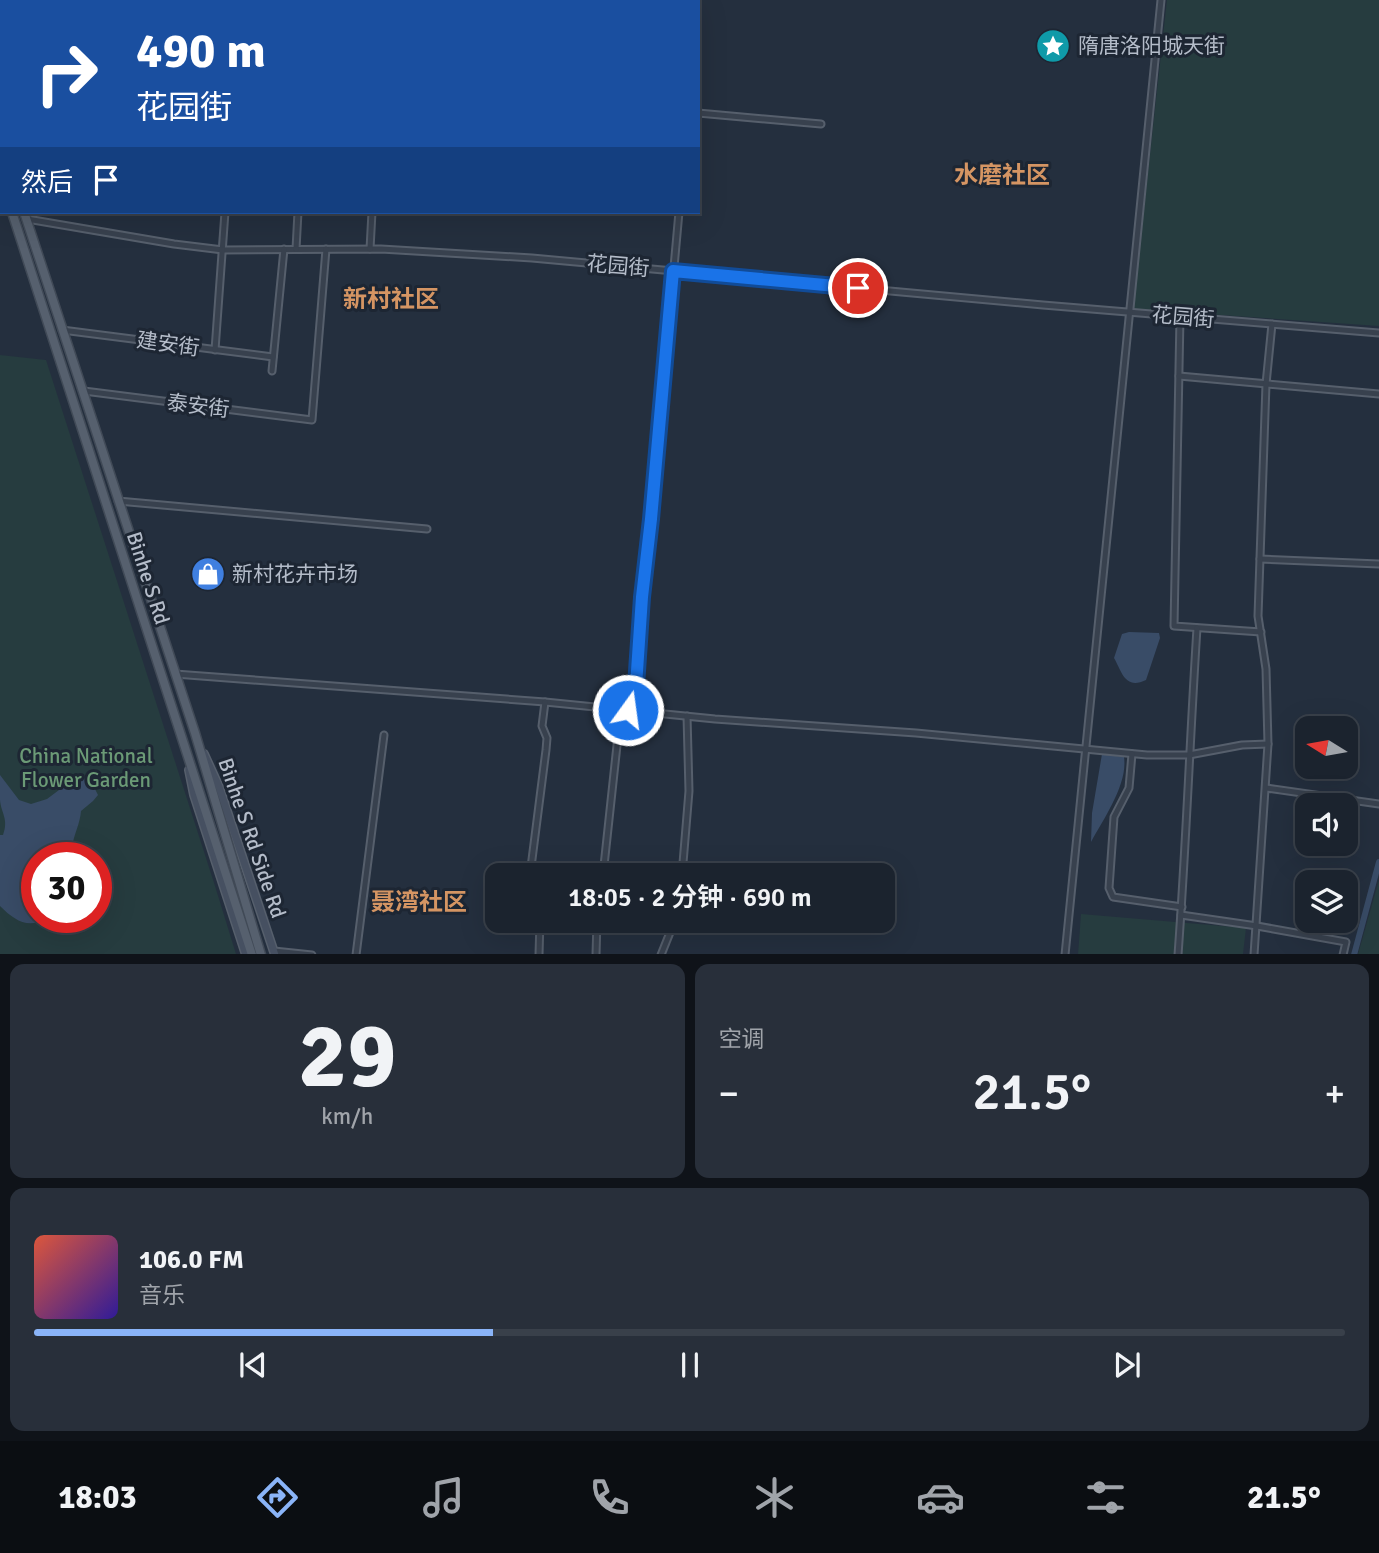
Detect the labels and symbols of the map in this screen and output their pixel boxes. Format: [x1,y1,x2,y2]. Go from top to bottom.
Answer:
place icon: 隋唐洛阳城天街 [1034,27,1072,65]
place label: 隋唐洛阳城天街 [1078,33,1225,59]
district label: 水磨社区 [954,160,1050,190]
street label: 花园街 [585,250,651,282]
pin [828,258,888,318]
district label: 新村社区 [343,284,439,314]
street label: 花园街 [1150,301,1216,333]
street label: 建安街 [135,327,201,361]
street label: 泰安街 [165,389,231,423]
street label: Binhe S Rd [121,528,175,628]
shop icon: 新村花卉市场 [189,555,227,593]
place label: 新村花卉市场 [232,561,358,587]
position arrow [591,673,665,747]
north arrow [1295,716,1358,779]
park label: China National Flower Garden [19,743,153,793]
street label: Binhe S Rd Side Rd [212,754,292,922]
speed limit sign: 30 [21,842,112,933]
district label: 聂湾社区 [371,887,467,917]

